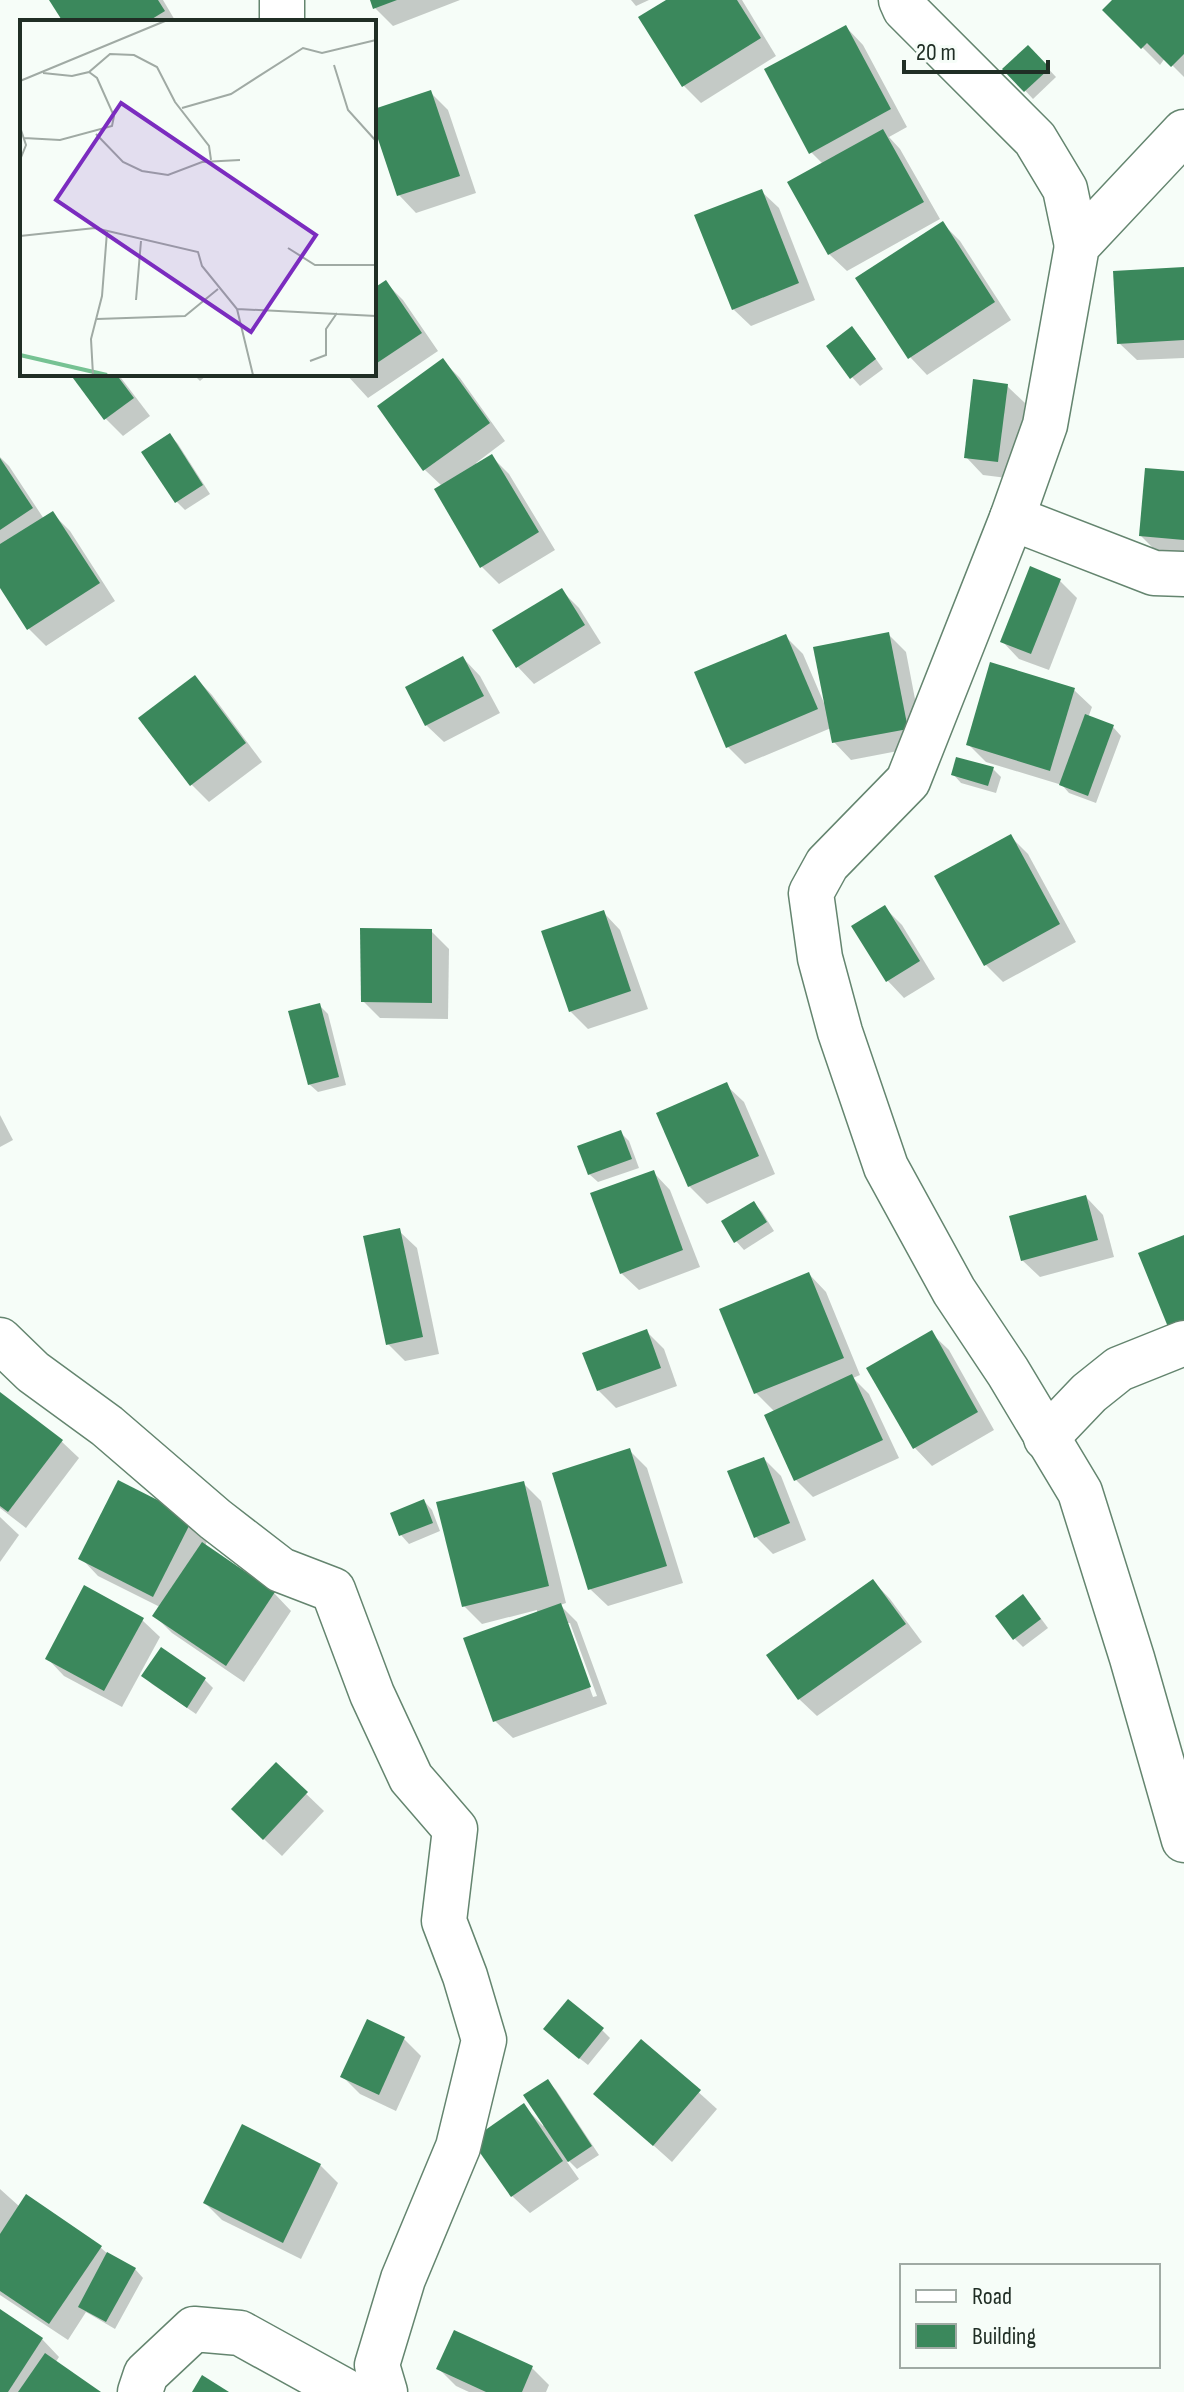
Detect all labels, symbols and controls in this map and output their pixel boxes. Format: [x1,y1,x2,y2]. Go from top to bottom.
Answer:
inset map [20,20,376,376]
scale bar [904,24,1048,74]
text: 20 m [916,38,956,67]
legend [900,2264,1160,2368]
text: Road [972,2282,1012,2311]
text: Building [972,2322,1036,2351]

